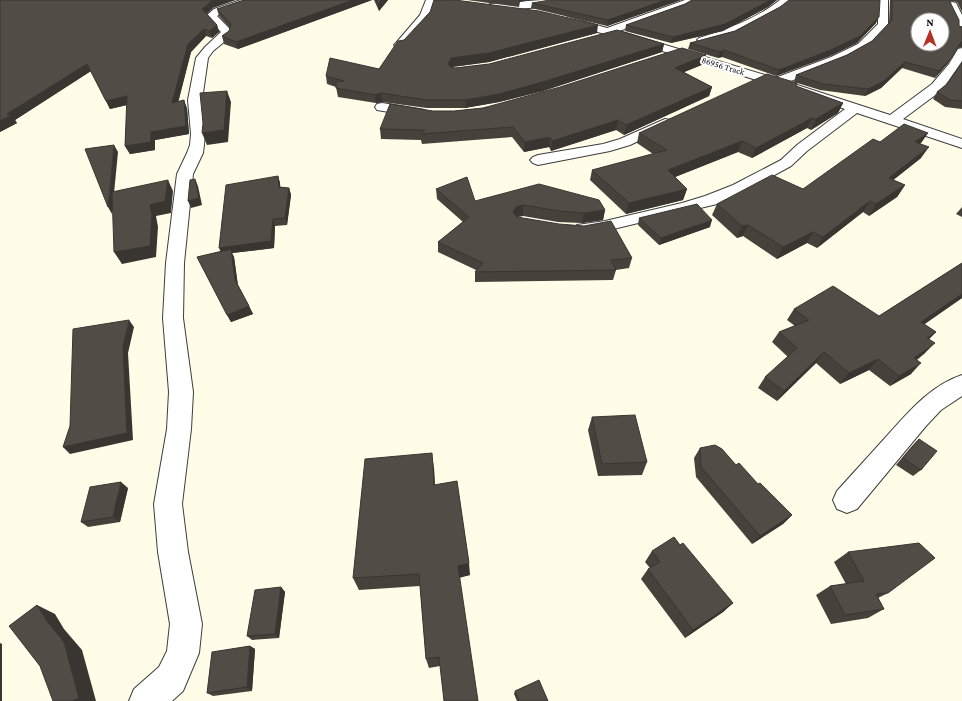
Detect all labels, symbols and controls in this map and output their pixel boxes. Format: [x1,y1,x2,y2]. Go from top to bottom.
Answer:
north arrow [910,12,950,52]
text: N [926,16,935,28]
street label: 86956 Track [700,55,746,77]

